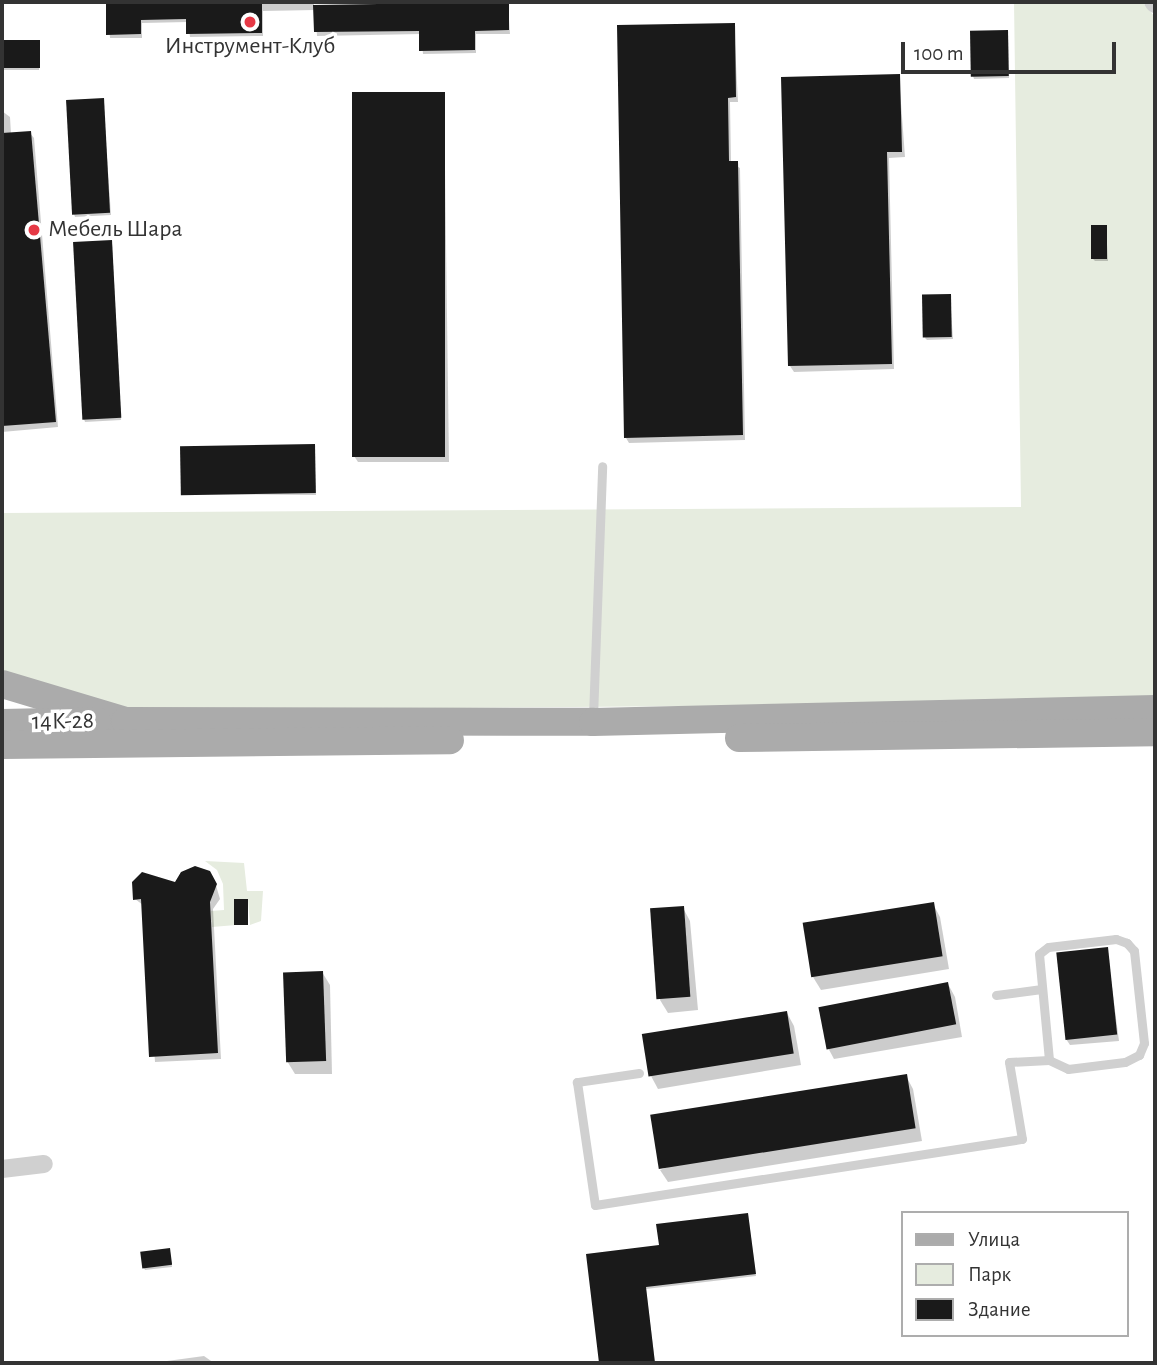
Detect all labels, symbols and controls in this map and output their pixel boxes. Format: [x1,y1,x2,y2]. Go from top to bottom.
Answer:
marker: Инструмент-Клуб [242,14,258,30]
scale bar [905,28,1120,72]
place label: Инструмент-Клуб [165,33,335,61]
text: 100 m [914,43,964,64]
place label: Мебель Шара [48,216,182,244]
marker: Мебель Шара [26,222,42,238]
street label: 14К-28 [32,707,94,737]
legend [902,1211,1129,1337]
text: Улица [968,1229,1020,1250]
text: Парк [968,1264,1011,1285]
text: Здание [968,1299,1031,1320]

